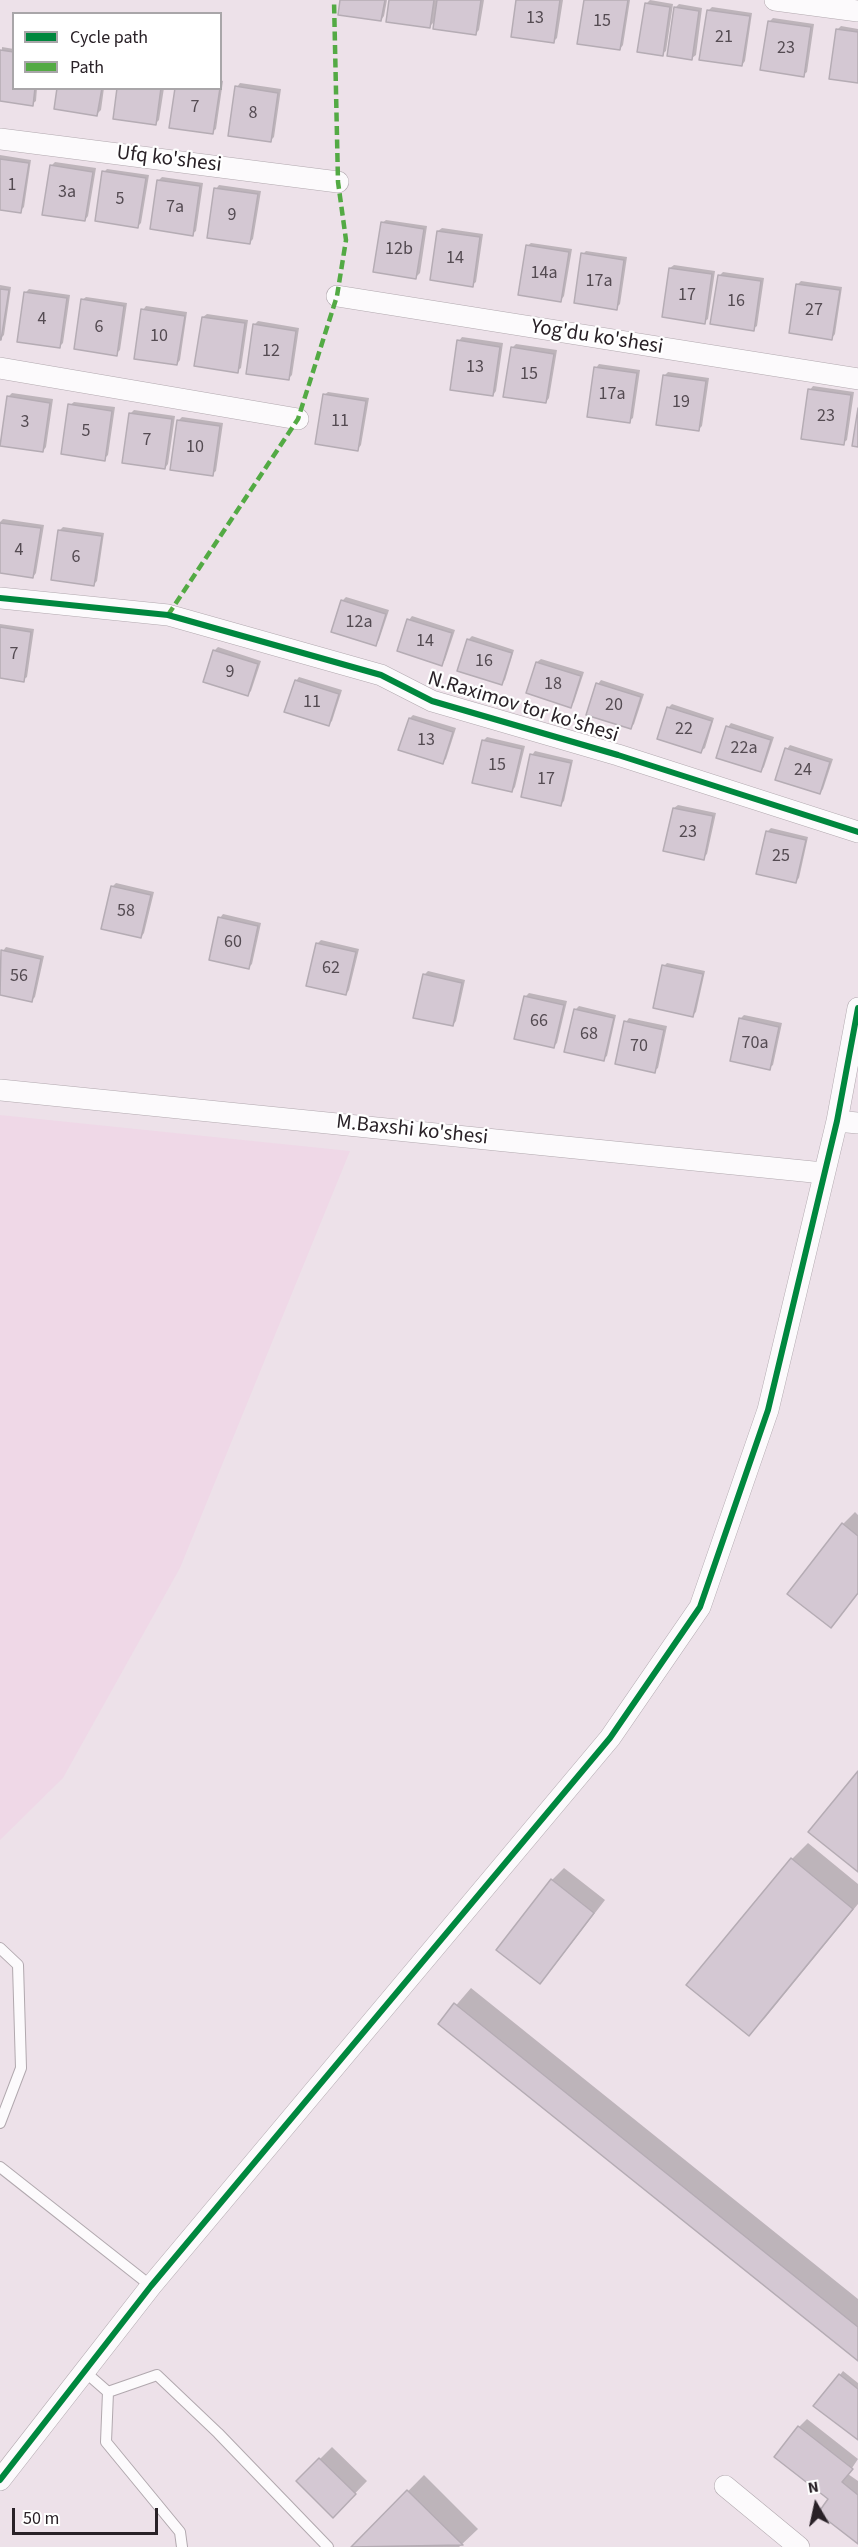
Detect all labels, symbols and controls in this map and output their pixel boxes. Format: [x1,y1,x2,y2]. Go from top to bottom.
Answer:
house number: 13 [526,8,544,30]
house number: 15 [593,11,611,33]
legend [12,12,222,90]
text: Cycle path [70,25,148,50]
house number: 21 [715,27,733,49]
house number: 23 [777,38,795,60]
text: Path [70,55,104,80]
house number: 7 [191,97,199,119]
house number: 8 [249,103,257,125]
street label: Ufq ko'shesi [115,141,223,179]
house number: 1 [8,175,16,197]
house number: 3a [58,182,76,204]
house number: 5 [116,189,124,211]
house number: 7a [166,197,184,219]
house number: 9 [228,205,236,227]
house number: 12b [385,239,413,261]
house number: 14 [446,248,464,270]
house number: 14a [531,263,557,285]
house number: 17a [586,271,612,293]
house number: 17 [678,285,696,307]
house number: 16 [727,291,745,313]
house number: 27 [805,300,823,322]
house number: 4 [38,309,46,331]
street label: Yog'du ko'shesi [529,315,665,361]
house number: 6 [95,317,103,339]
house number: 10 [150,326,168,348]
house number: 12 [262,341,280,363]
house number: 13 [466,357,484,379]
house number: 15 [520,364,538,386]
house number: 17a [599,384,625,406]
house number: 19 [672,392,690,414]
house number: 23 [817,406,835,428]
house number: 11 [331,411,349,433]
house number: 3 [21,412,29,434]
house number: 5 [82,421,90,443]
house number: 7 [143,430,151,452]
house number: 10 [186,437,204,459]
house number: 4 [15,540,23,562]
house number: 6 [72,547,80,569]
house number: 12a [346,612,372,634]
house number: 14 [416,631,434,653]
house number: 7 [10,644,18,666]
house number: 16 [475,651,493,673]
house number: 9 [226,662,234,684]
street label: N.Raximov tor ko'shesi [424,667,622,749]
house number: 18 [544,674,562,696]
house number: 11 [303,692,321,714]
house number: 20 [605,695,623,717]
house number: 22 [675,719,693,741]
house number: 13 [417,730,435,752]
house number: 22a [731,738,757,760]
house number: 15 [488,755,506,777]
house number: 24 [794,760,812,782]
house number: 17 [537,769,555,791]
house number: 23 [679,822,697,844]
house number: 25 [772,846,790,868]
house number: 58 [117,901,135,923]
house number: 60 [224,932,242,954]
house number: 62 [322,958,340,980]
house number: 56 [10,966,28,988]
house number: 66 [530,1011,548,1033]
house number: 68 [580,1024,598,1046]
house number: 70a [742,1033,768,1055]
house number: 70 [630,1036,648,1058]
street label: M.Baxshi ko'shesi [335,1110,489,1152]
north arrow [786,2475,846,2535]
text: N [806,2476,820,2499]
scale bar [15,2496,160,2534]
text: 50 m [23,2506,59,2531]

